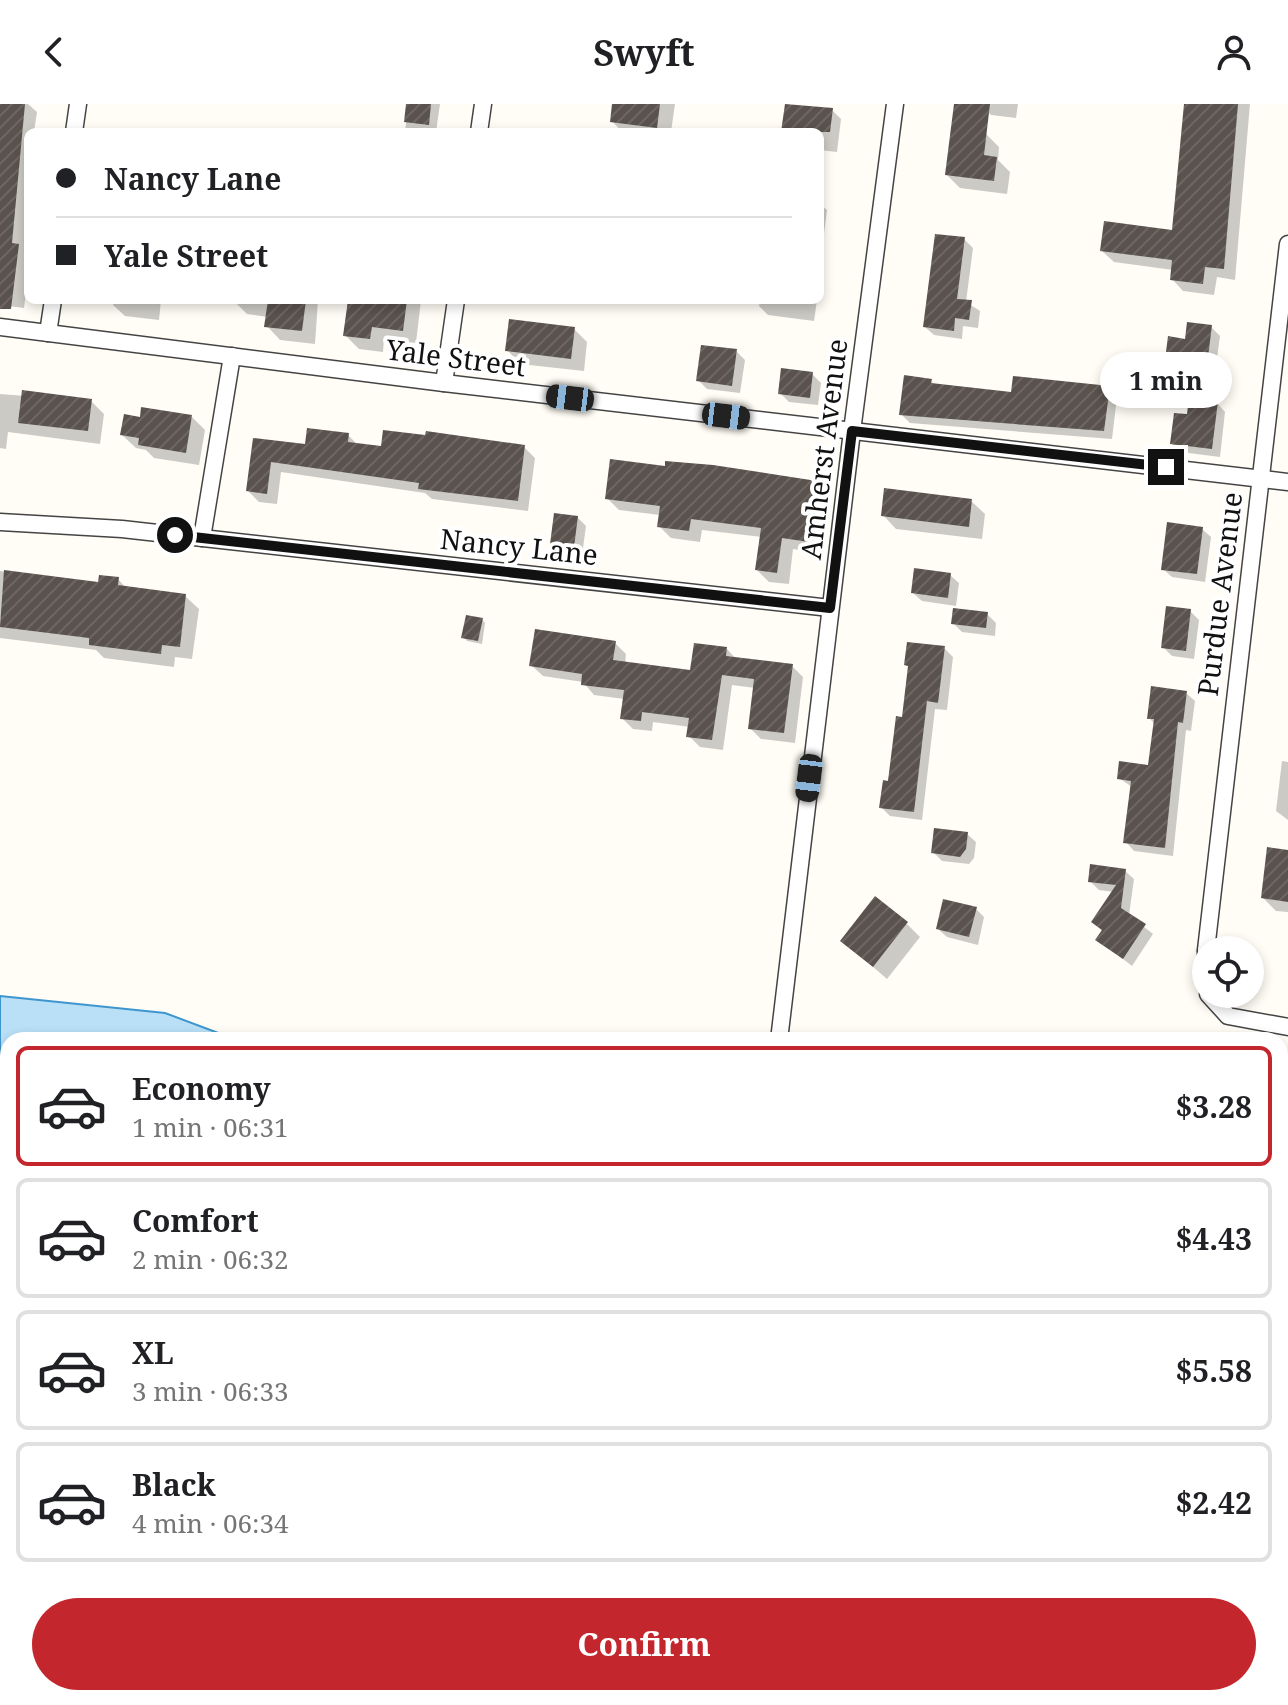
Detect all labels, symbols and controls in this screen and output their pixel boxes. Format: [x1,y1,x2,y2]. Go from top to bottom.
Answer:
text: Swyft [593,28,695,77]
icon: back [32,30,76,74]
icon: person [1212,30,1256,74]
text: Nancy Lane [104,158,281,199]
text: Yale Street [104,235,268,276]
street label: Yale Street [383,329,528,384]
street label: Amherst Avenue [791,336,855,561]
callout: 1 min [1100,351,1232,407]
text: 1 min [1129,362,1203,398]
car [545,383,595,413]
car [701,401,751,431]
route end [1148,449,1184,485]
street label: Purdue Avenue [1188,490,1250,698]
route start [157,517,193,553]
street label: Nancy Lane [438,519,600,573]
car [794,753,824,803]
map controls [1192,936,1264,1008]
button: locate [1192,936,1264,1008]
text: Economy [132,1068,271,1109]
icon: car [36,1070,108,1142]
text: $3.28 [1175,1086,1252,1127]
text: 1 min · 06:31 [132,1109,289,1145]
text: Comfort [132,1200,259,1241]
icon: car [36,1202,108,1274]
text: $4.43 [1175,1218,1252,1259]
text: 2 min · 06:32 [132,1241,289,1277]
text: XL [132,1332,174,1373]
icon: car [36,1334,108,1406]
text: $5.58 [1175,1350,1252,1391]
text: 3 min · 06:33 [132,1373,289,1409]
text: Black [132,1464,216,1505]
icon: car [36,1466,108,1538]
text: $2.42 [1175,1482,1252,1523]
text: 4 min · 06:34 [132,1505,289,1541]
button: Confirm [32,1598,1256,1690]

